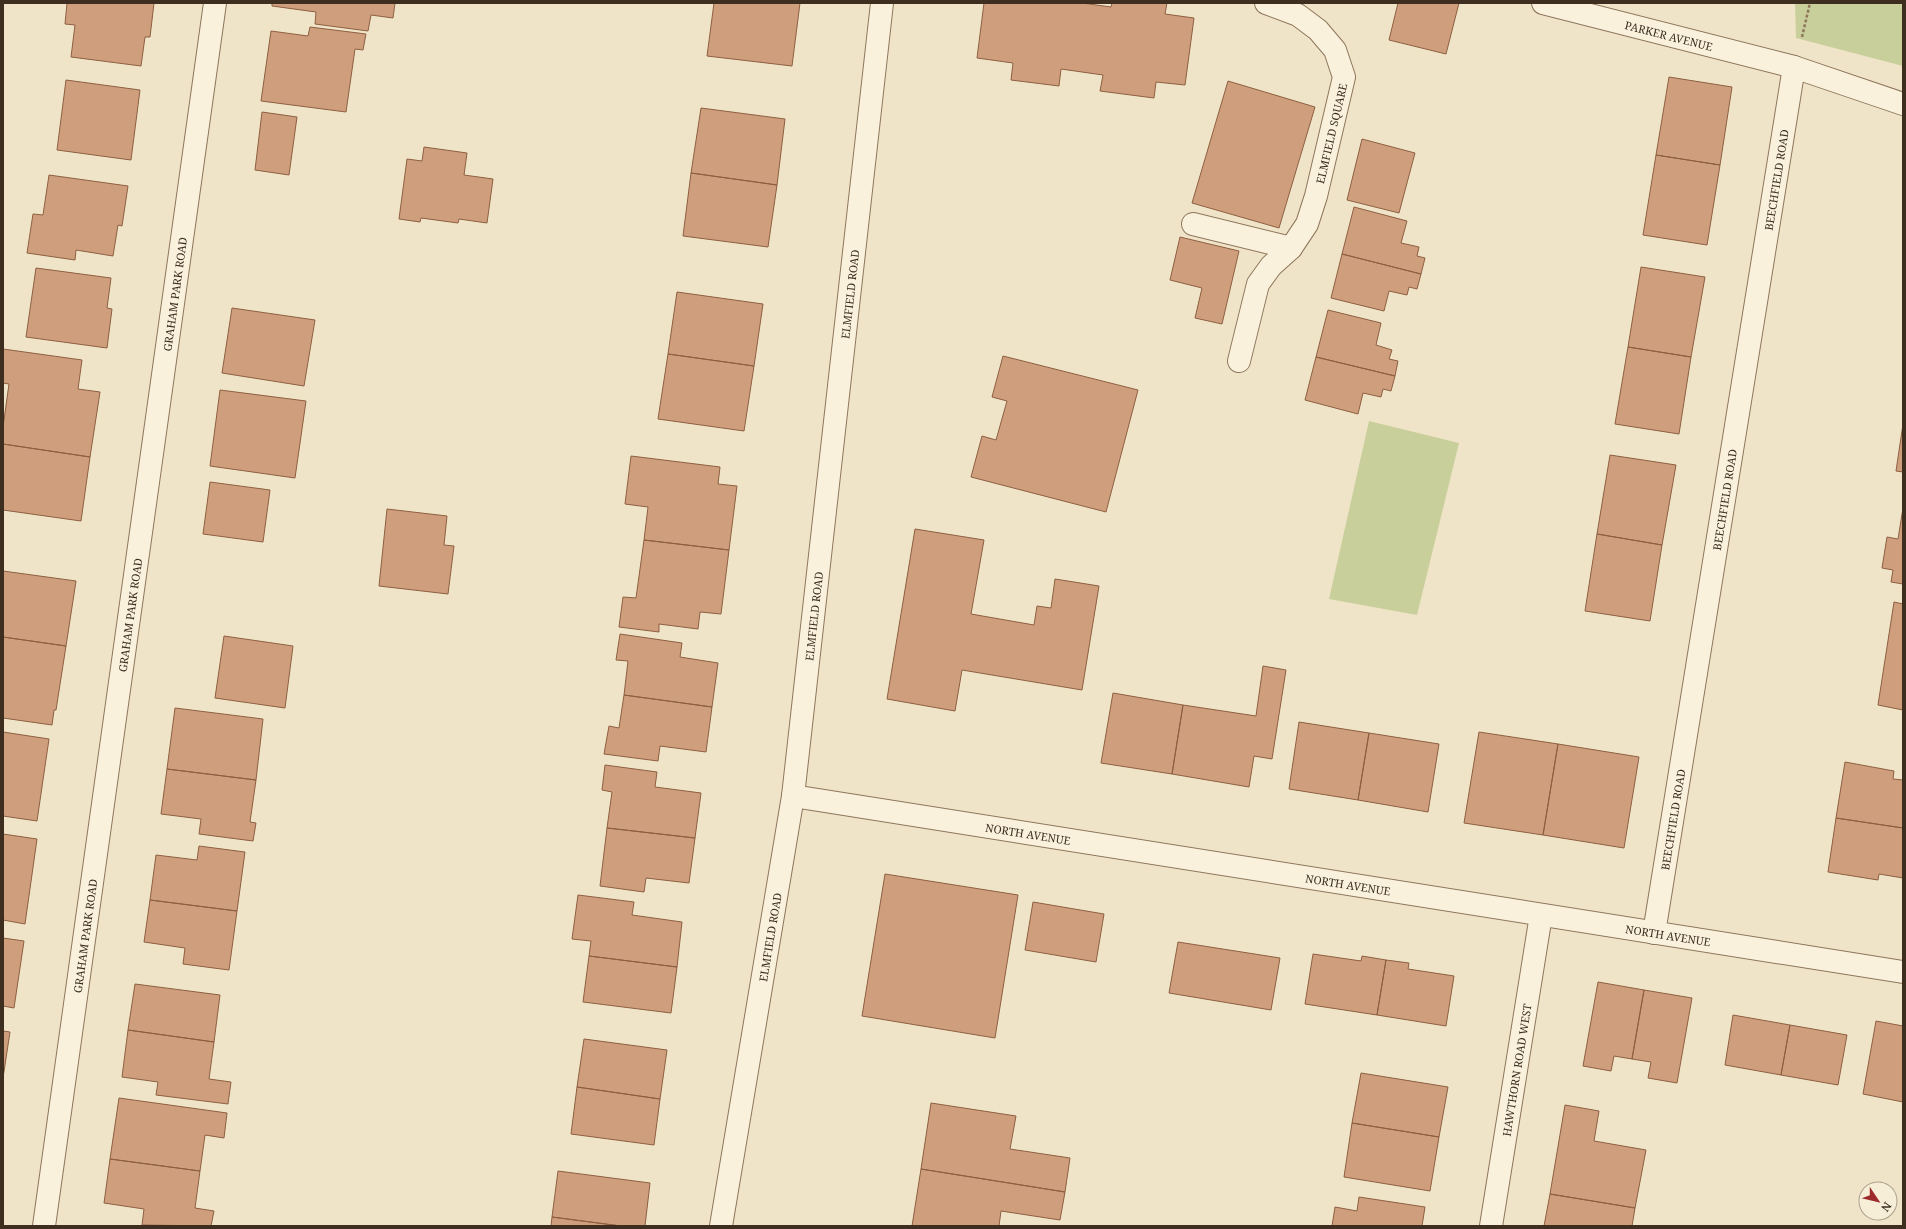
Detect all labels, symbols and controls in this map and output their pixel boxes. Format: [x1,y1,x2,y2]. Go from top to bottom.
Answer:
street label: PARKER AVENUE [1623,17,1715,54]
street label: ELMFIELD SQUARE [1312,81,1350,185]
street label: BEECHFIELD ROAD [1760,128,1791,231]
street label: GRAHAM PARK ROAD [159,236,190,352]
street label: ELMFIELD ROAD [837,249,862,340]
street label: BEECHFIELD ROAD [1708,448,1740,551]
street label: GRAHAM PARK ROAD [114,557,145,673]
street label: ELMFIELD ROAD [801,571,826,662]
street label: BEECHFIELD ROAD [1657,768,1688,871]
street label: NORTH AVENUE [984,819,1072,847]
street label: NORTH AVENUE [1304,870,1392,898]
street label: GRAHAM PARK ROAD [69,878,100,994]
street label: ELMFIELD ROAD [755,891,784,983]
street label: NORTH AVENUE [1624,921,1712,949]
street label: HAWTHORN ROAD WEST [1498,1002,1534,1137]
north arrow [1858,1181,1898,1221]
text: N [1878,1199,1895,1215]

